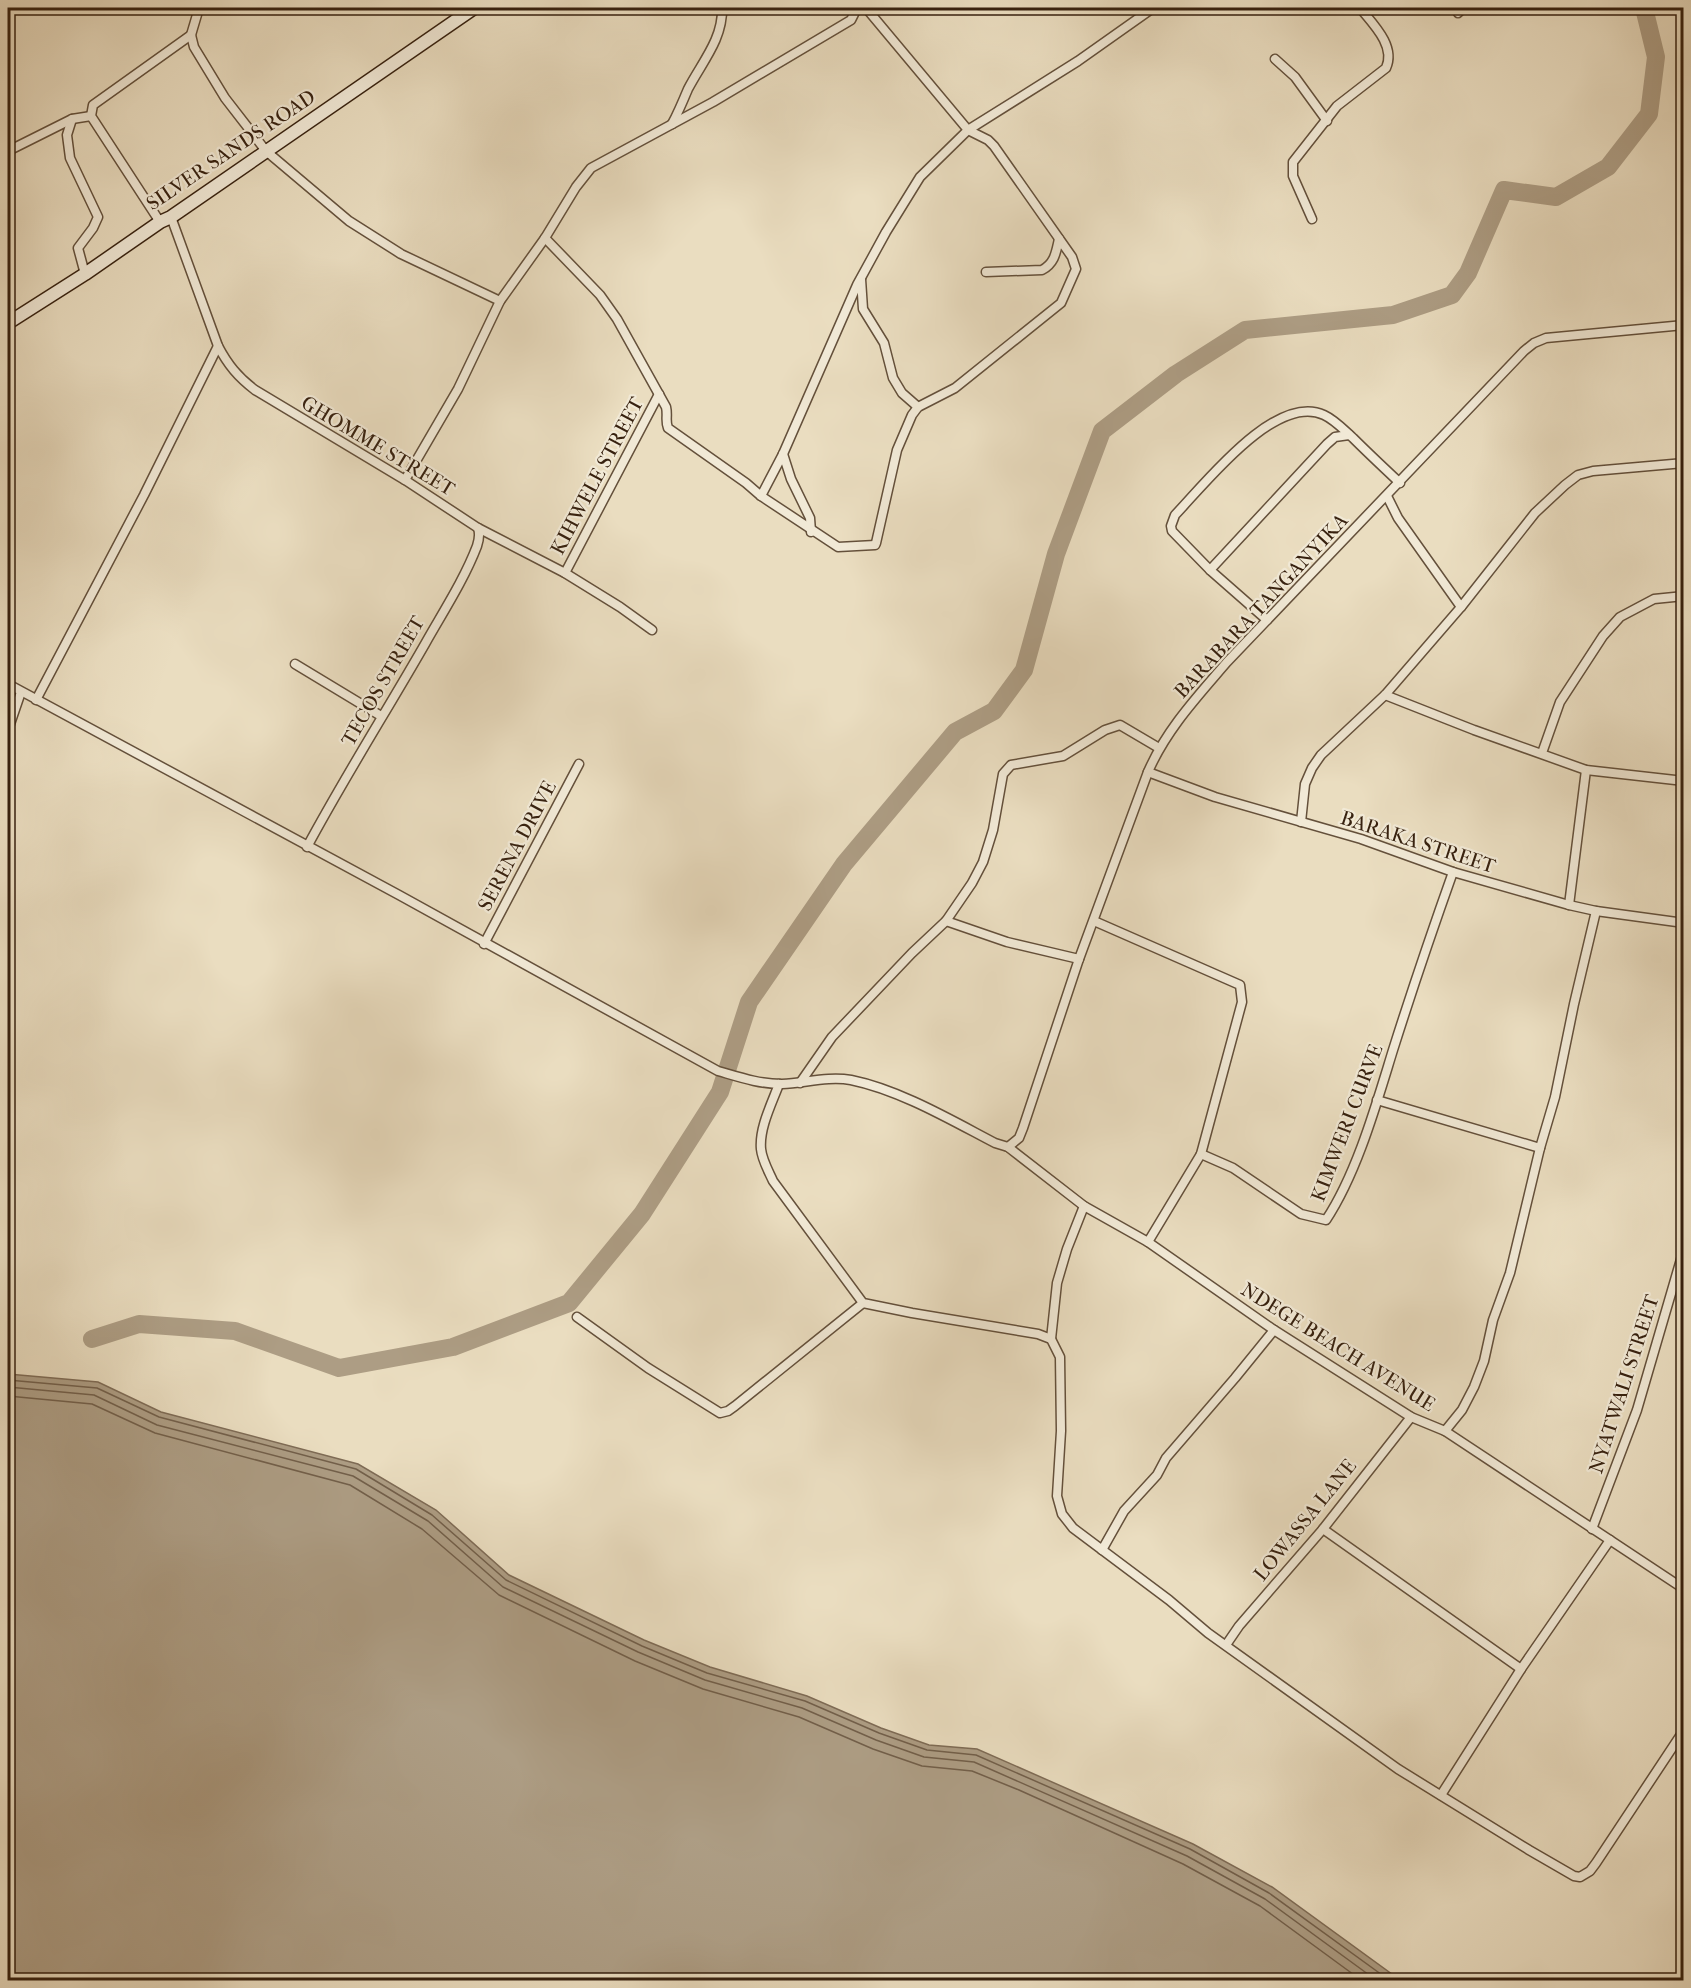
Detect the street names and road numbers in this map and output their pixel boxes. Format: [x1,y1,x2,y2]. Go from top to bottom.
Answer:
street label: SILVER SANDS ROAD [142,85,320,215]
street label: GHOMME STREET [297,391,459,501]
street label: KIHWELE STREET [546,393,648,559]
street label: BARABARA TANGANYIKA [1169,508,1353,703]
street label: TECOS STREET [337,612,430,750]
street label: SERENA DRIVE [473,777,561,915]
street label: BARAKA STREET [1338,806,1499,878]
street label: KIMWERI CURVE [1306,1041,1388,1205]
street label: NDEGE BEACH AVENUE [1237,1278,1439,1416]
street label: NYATWALI STREET [1584,1291,1664,1476]
street label: LOWASSA LANE [1249,1455,1361,1585]

